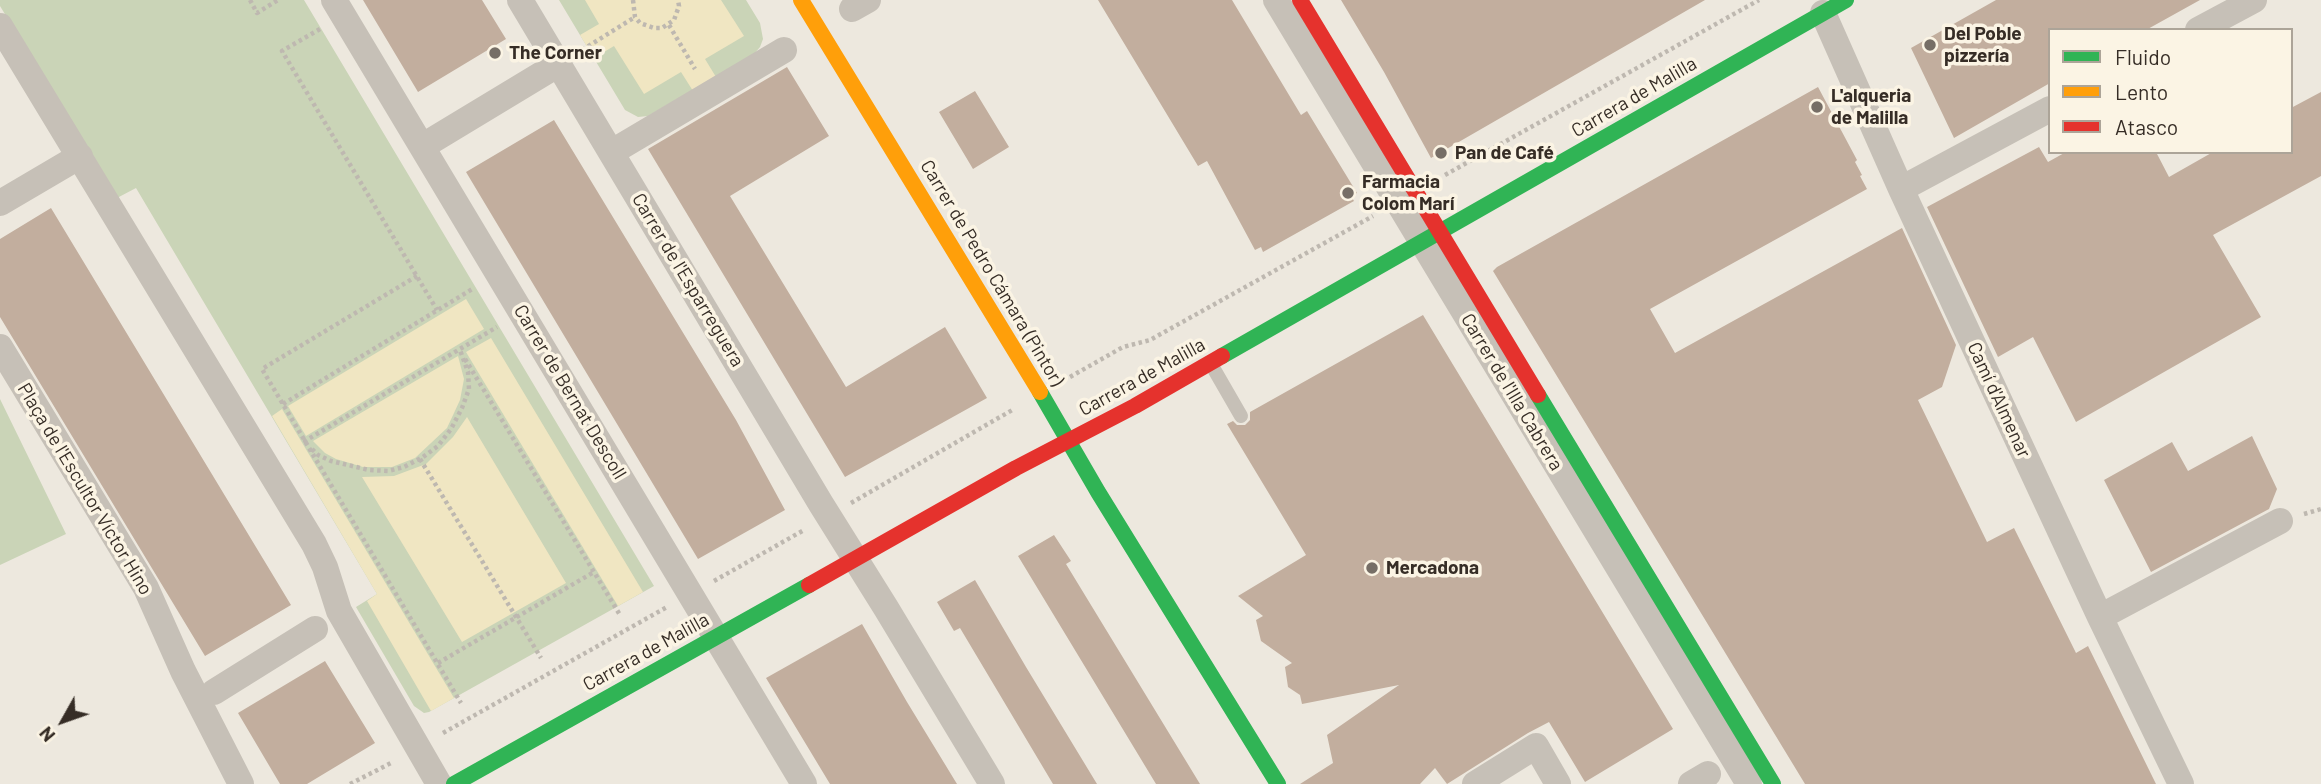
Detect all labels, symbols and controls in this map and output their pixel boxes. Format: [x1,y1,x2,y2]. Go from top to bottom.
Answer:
place label: Del Poble pizzería [1944,23,2022,67]
legend [2048,28,2293,154]
marker: Del Poble pizzería [1922,37,1938,53]
place label: The Corner [509,42,602,64]
text: Fluido [2115,44,2171,69]
marker: The Corner [487,45,503,61]
street label: Carrera de Malilla [1567,52,1701,142]
text: Lento [2115,79,2168,104]
place label: L'alqueria de Malilla [1831,85,1911,129]
marker: L'alqueria de Malilla [1809,99,1825,115]
text: Atasco [2115,114,2178,139]
place label: Pan de Café [1455,142,1554,164]
marker: Pan de Café [1433,145,1449,161]
street label: Carrer de Pedro Cámara (Pintor) [915,156,1069,390]
place label: Farmacia Colom Marí [1362,171,1454,215]
marker: Farmacia Colom Marí [1340,185,1356,201]
street label: Carrer de l'Esparreguera [627,189,749,371]
street label: Carrer de Bernat Descoll [509,301,631,483]
street label: Carrer de l'Illa Cabrera [1456,309,1568,475]
street label: Carrera de Malilla [1075,333,1209,421]
street label: Camí d'Almenar [1962,339,2036,461]
street label: Plaça de l'Escultor Víctor Hino [13,379,157,599]
place label: Mercadona [1386,557,1479,579]
marker: Mercadona [1364,560,1380,576]
street label: Carrera de Malilla [579,608,713,696]
north arrow [28,686,98,756]
text: N [34,723,59,747]

